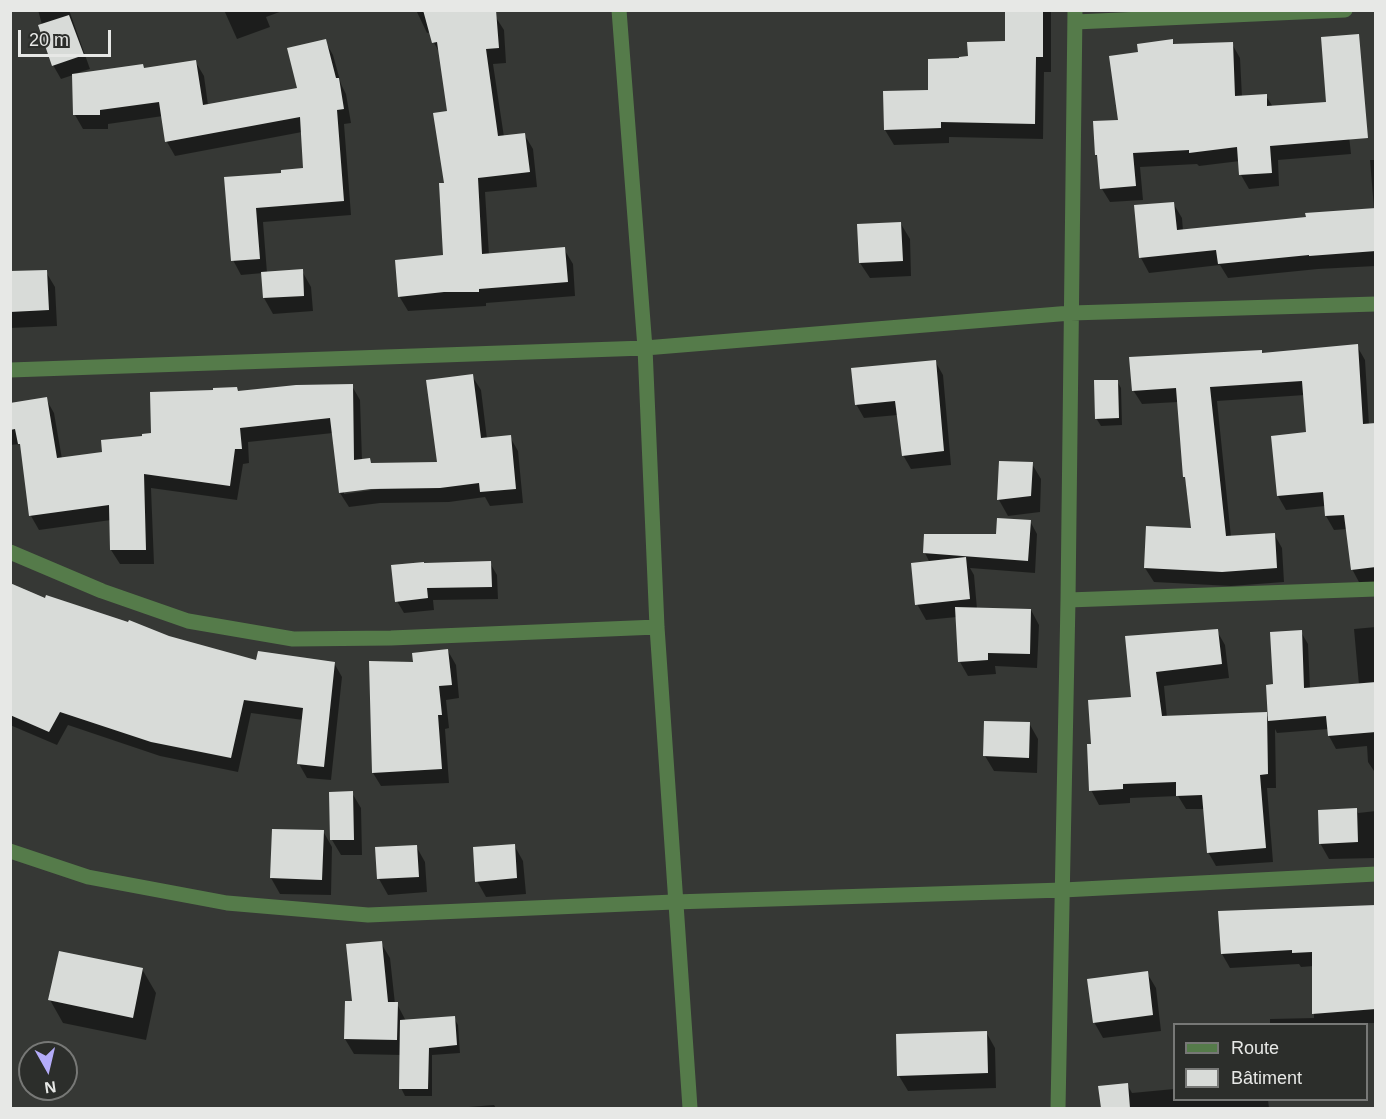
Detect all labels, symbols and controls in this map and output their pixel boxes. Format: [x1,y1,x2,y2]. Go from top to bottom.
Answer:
scale bar [21,18,114,56]
text: 20 m [29,30,69,50]
legend [1173,1023,1368,1101]
text: Route [1231,1038,1279,1058]
north arrow [18,1041,78,1101]
text: Bâtiment [1231,1068,1302,1088]
text: N [43,1078,57,1097]

